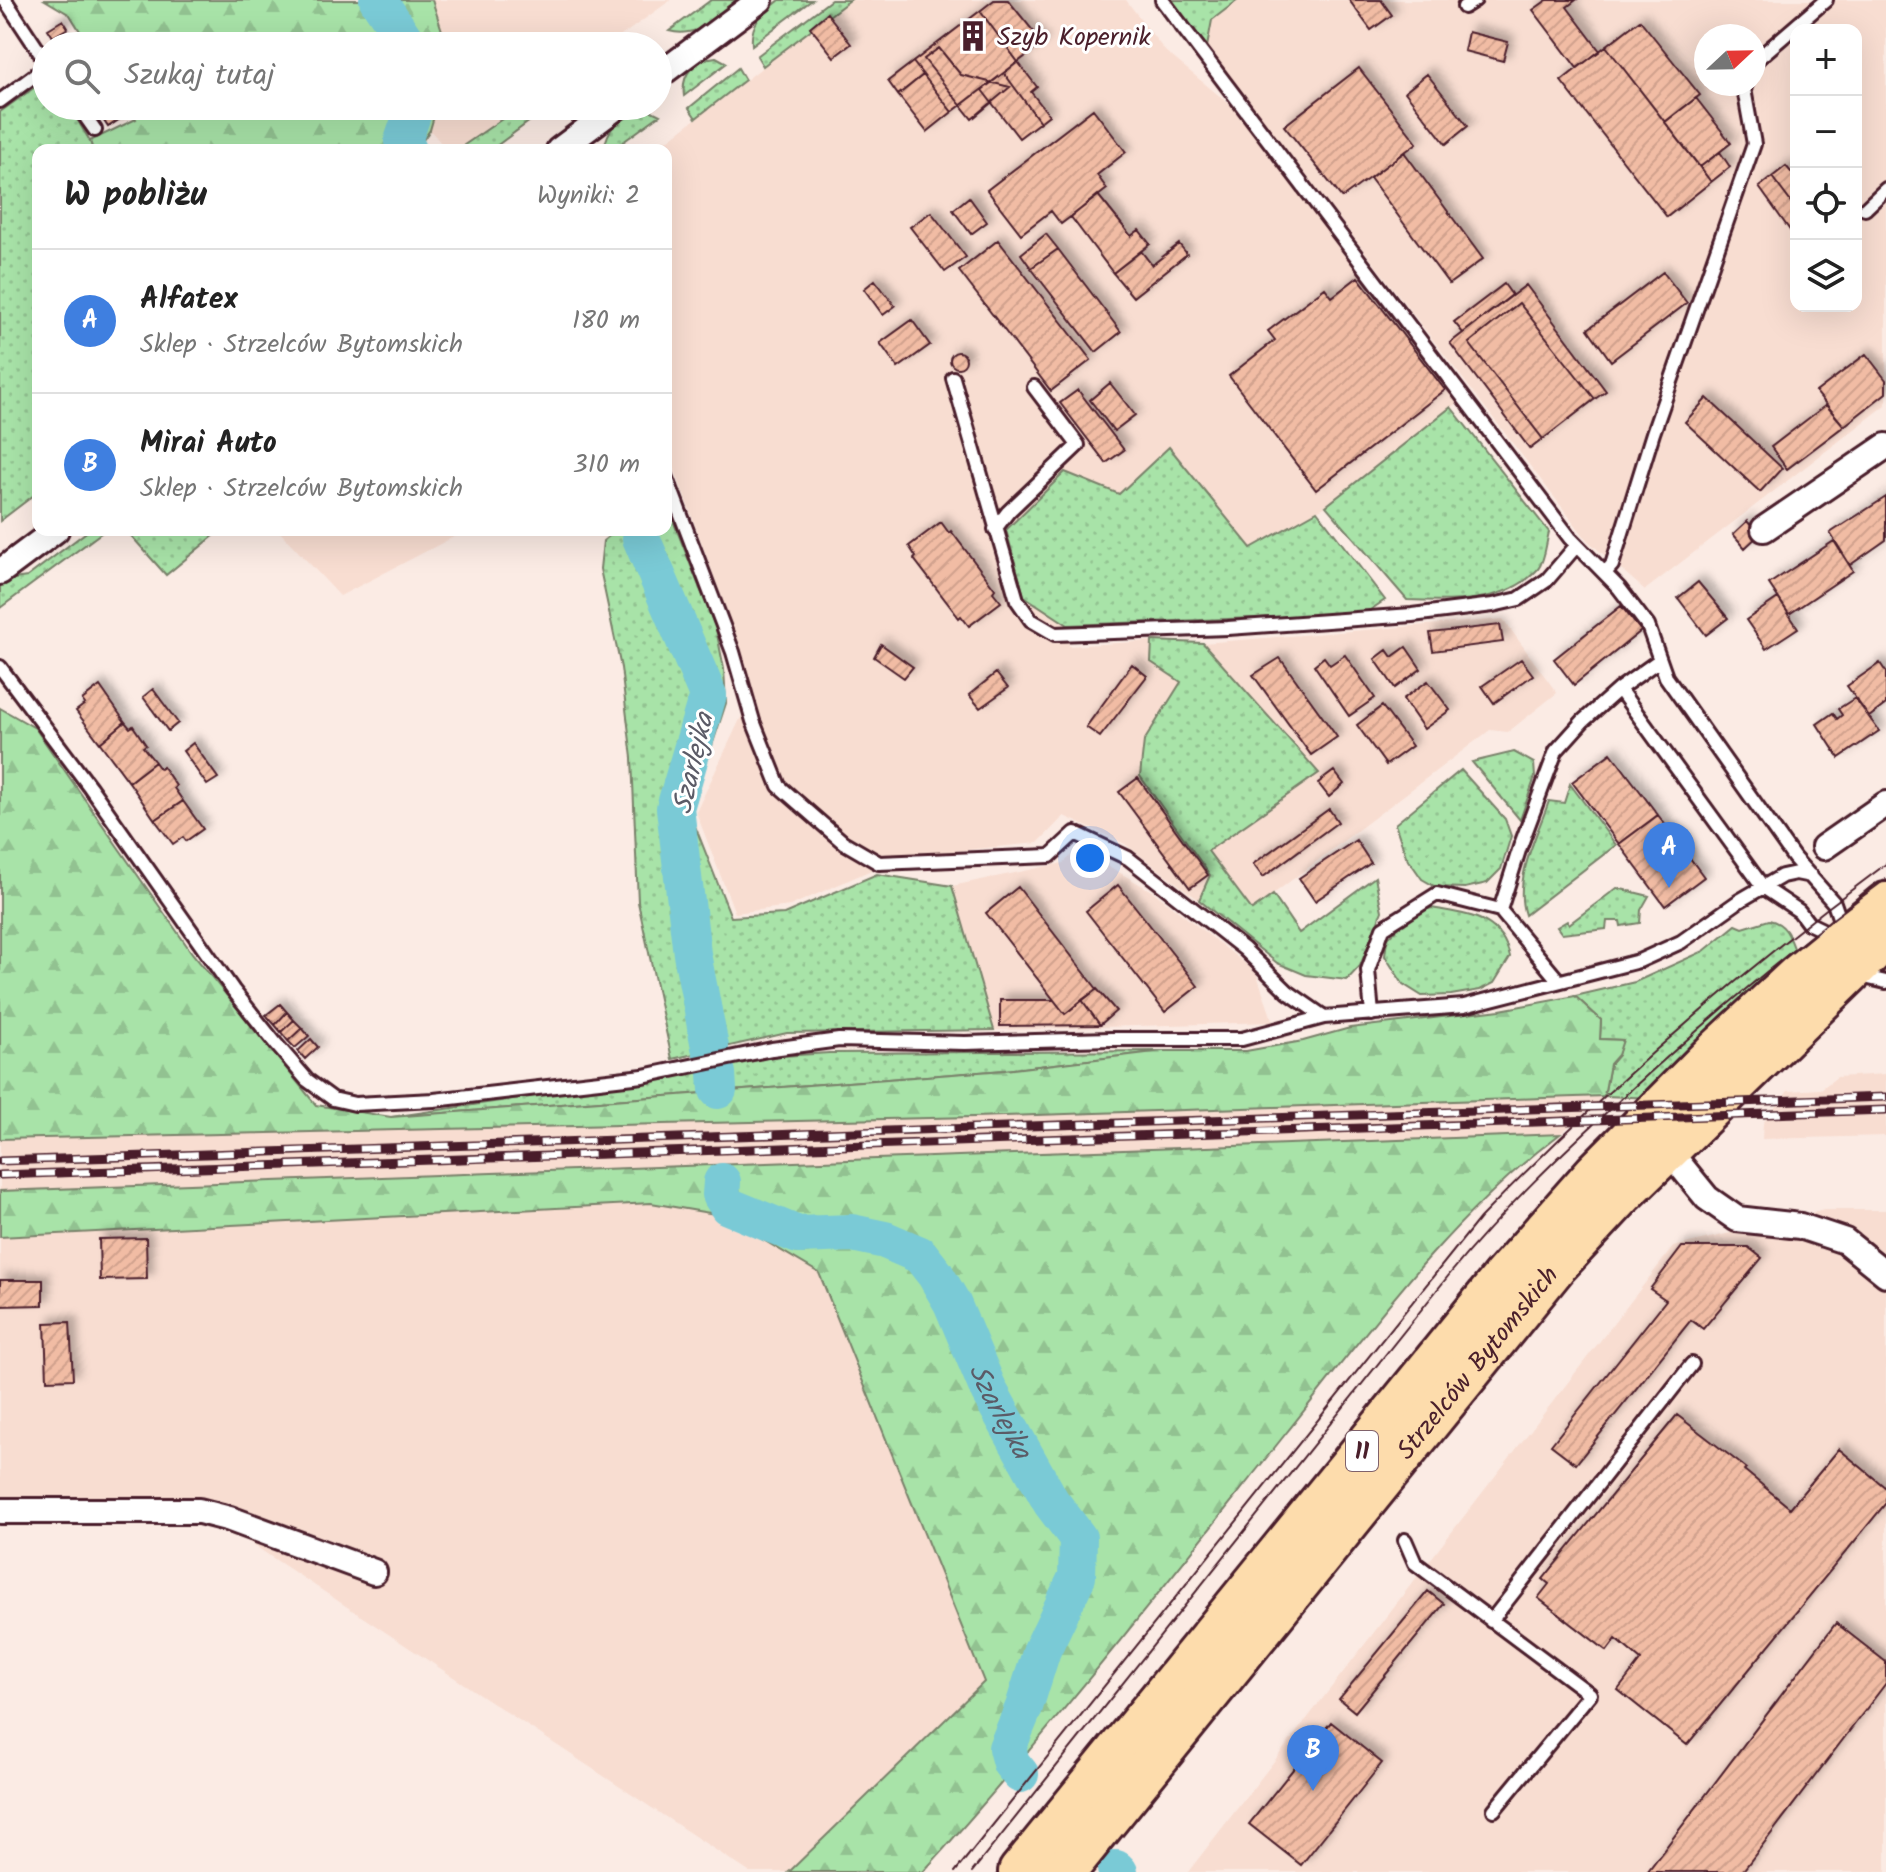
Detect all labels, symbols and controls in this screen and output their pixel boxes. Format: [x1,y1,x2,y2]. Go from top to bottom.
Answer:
place label: Szyb Kopernik [997,17,1151,59]
building icon: Szyb Kopernik [956,19,990,53]
north arrow [1694,24,1766,96]
map controls [1790,24,1862,312]
button: + [1790,24,1862,96]
search box [32,32,672,120]
text: Szukaj tutaj [124,52,275,100]
icon: search [60,54,104,98]
button: − [1790,96,1862,168]
button: locate [1790,168,1862,240]
text: W pobliżu [64,169,207,223]
text: Wyniki: 2 [537,175,640,217]
button: layers [1790,240,1862,312]
text: Alfatex [140,276,238,324]
text: A [82,300,98,342]
text: 180 m [572,300,640,342]
text: Sklep · Strzelców Bytomskich [140,324,463,366]
text: Mirai Auto [140,420,277,468]
text: B [82,444,98,486]
text: 310 m [573,444,640,486]
text: Sklep · Strzelców Bytomskich [140,468,463,510]
water label: Szarlejka [661,707,728,819]
pin: A [1643,822,1695,888]
your location [1070,838,1110,878]
street label: Strzelców Bytomskich [1387,1257,1570,1470]
water label: Szarlejka [955,1357,1044,1470]
road number: 11 [1346,1431,1378,1471]
pin: B [1287,1725,1339,1791]

